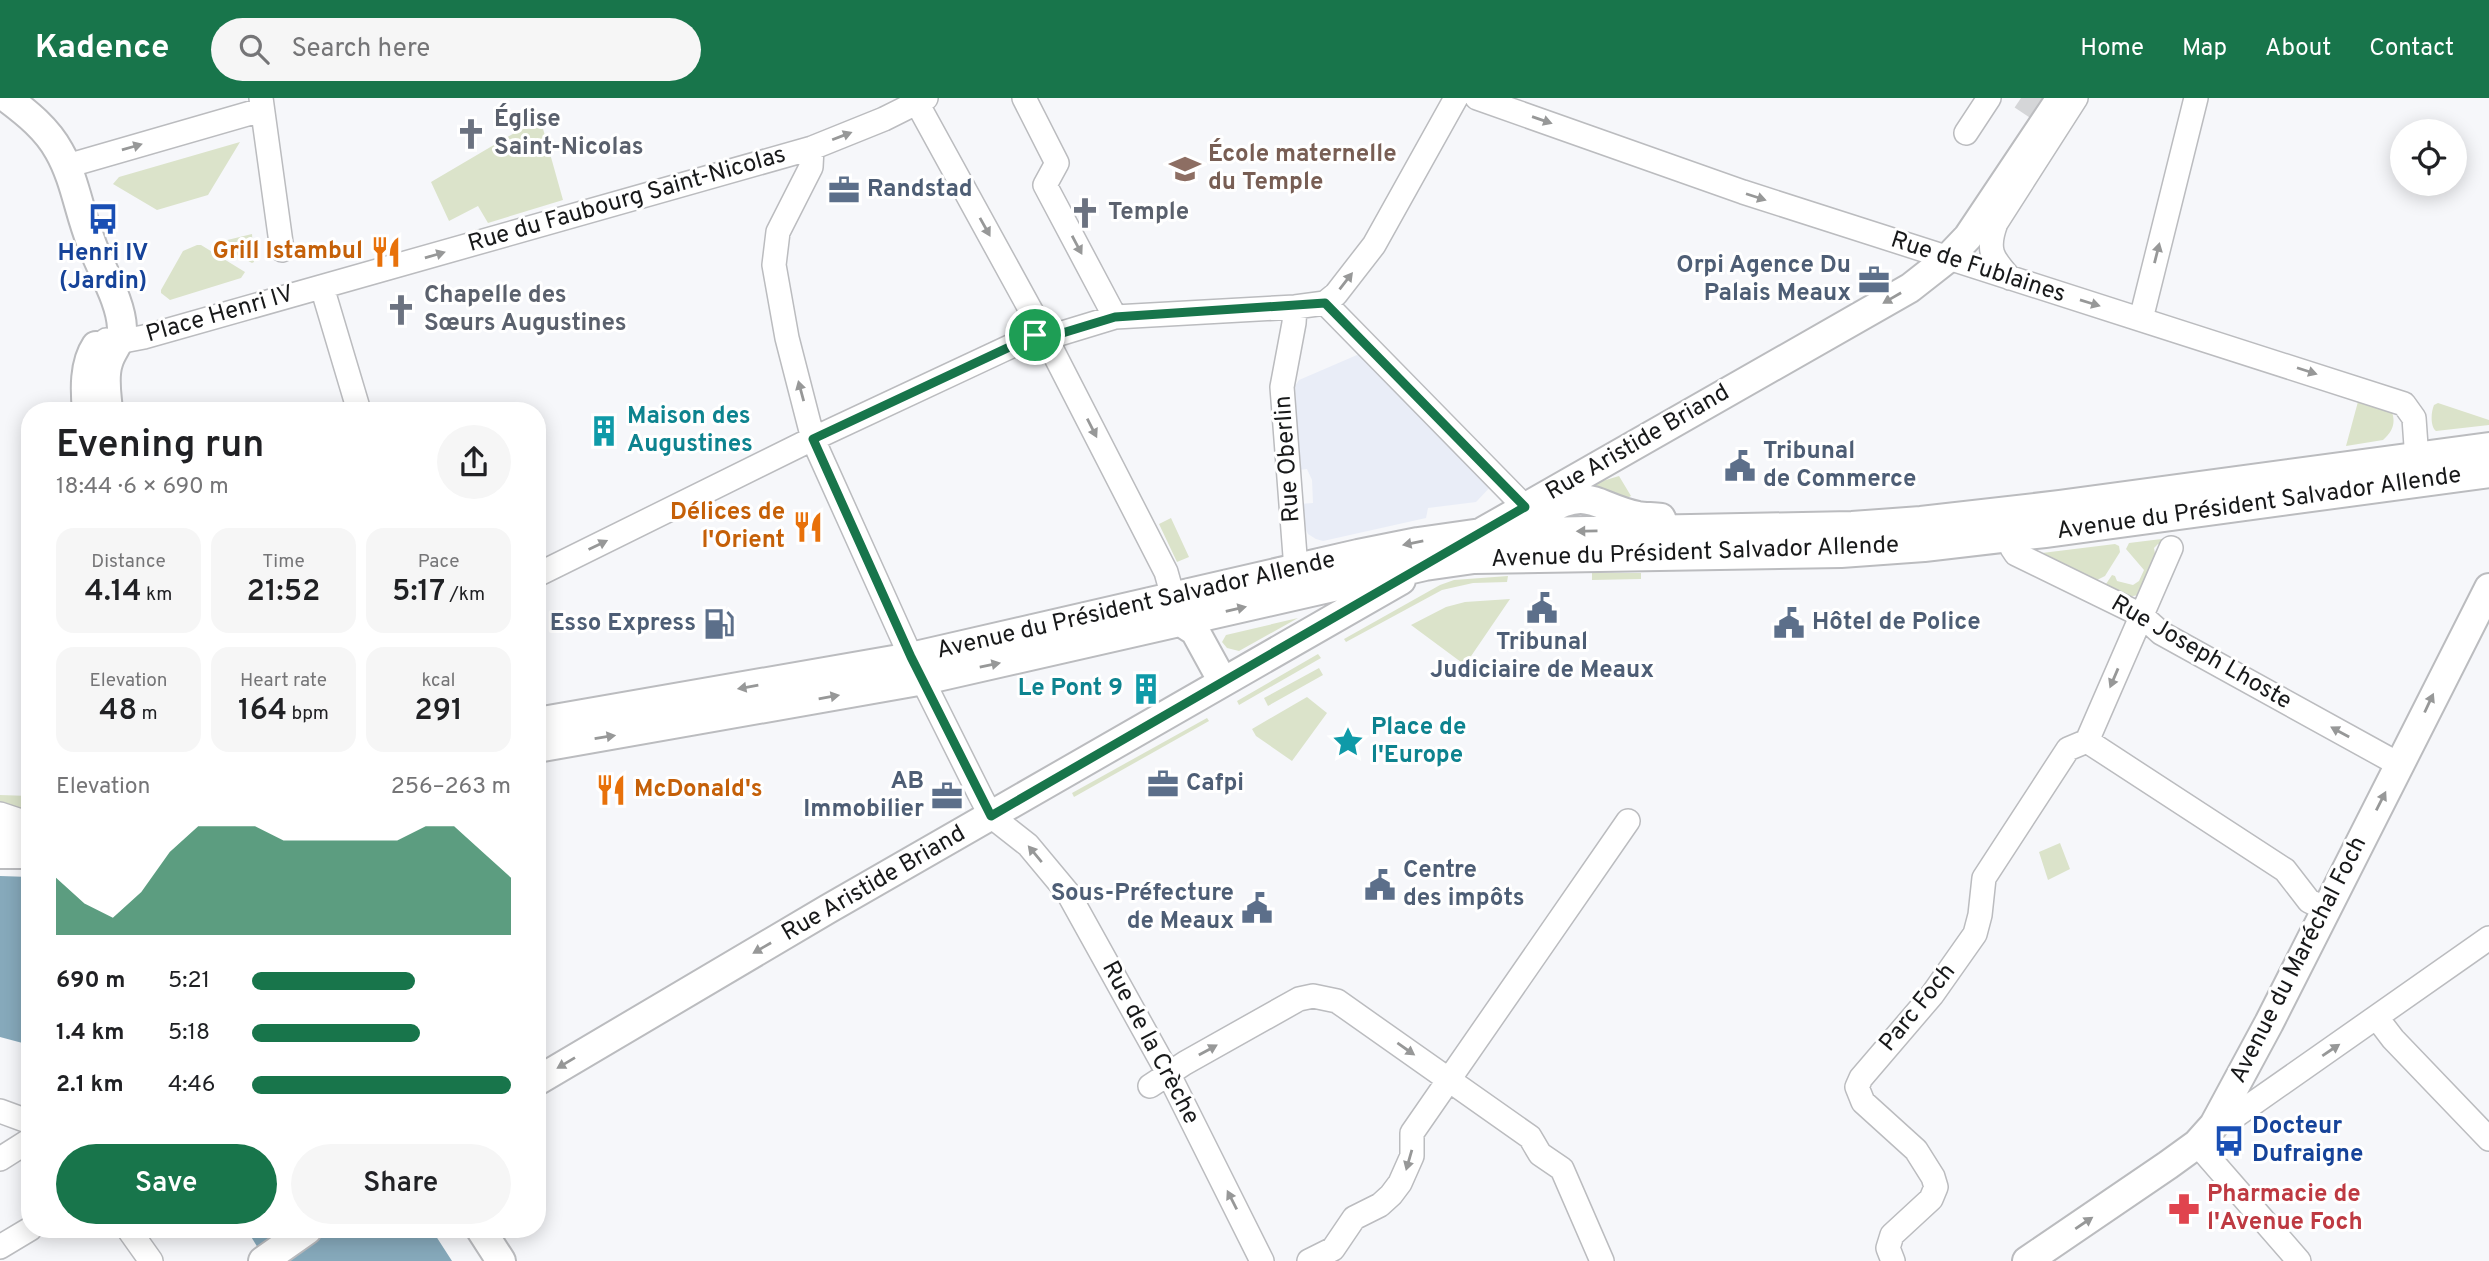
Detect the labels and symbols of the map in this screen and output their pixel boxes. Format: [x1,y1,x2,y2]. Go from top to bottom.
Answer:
place label: Église Saint-Nicolas [494,103,644,163]
one-way arrow [1532,115,1553,126]
church icon: Église Saint-Nicolas [454,117,488,151]
one-way arrow [831,131,852,142]
place label: École maternelle du Temple [1208,138,1397,198]
street label: Rue du Faubourg Saint-Nicolas [465,140,789,260]
one-way arrow [122,142,143,152]
school or university icon: École maternelle du Temple [1168,152,1202,186]
office icon: Randstad [827,173,861,207]
place label: Randstad [867,175,973,205]
one-way arrow [1746,192,1767,203]
church icon: Temple [1068,196,1102,230]
place label: Temple [1108,198,1189,228]
bus stop icon: Henri IV (Jardin) [86,202,120,236]
one-way arrow [979,218,991,238]
street label: Rue de Fublaines [1887,226,2069,310]
restaurant icon: Grill Istambul [369,235,403,269]
one-way arrow [1071,235,1082,255]
place label: Grill Istambul [213,237,363,267]
place label: Henri IV (Jardin) [58,239,148,297]
one-way arrow [2152,242,2163,264]
one-way arrow [425,249,446,259]
place label: Orpi Agence Du Palais Meaux [1676,251,1851,309]
office icon: Orpi Agence Du Palais Meaux [1857,263,1891,297]
one-way arrow [1339,273,1354,291]
street label: Place Henri IV [143,280,297,350]
place label: Chapelle des Sœurs Augustines [424,281,627,339]
one-way arrow [1882,292,1901,305]
church icon: Chapelle des Sœurs Augustines [384,293,418,327]
one-way arrow [2079,299,2100,309]
pin [1005,305,1065,365]
one-way arrow [2296,366,2317,377]
street label: Rue Aristide Briand [1541,378,1735,508]
one-way arrow [795,380,805,401]
street label: Rue Oberlin [1269,395,1307,523]
place label: Maison des Augustines [627,402,753,460]
building icon: Maison des Augustines [587,414,621,448]
one-way arrow [1086,418,1097,438]
place label: Tribunal de Commerce [1763,437,1916,495]
public building icon: Tribunal de Commerce [1723,449,1757,483]
street label: Avenue du Président Salvador Allende [2055,461,2463,547]
place label: Délices de l'Orient [670,498,785,556]
restaurant icon: Délices de l'Orient [791,510,825,544]
one-way arrow [1576,526,1598,537]
street label: Avenue du Président Salvador Allende [1490,531,1900,575]
one-way arrow [1402,538,1424,549]
one-way arrow [588,539,608,550]
street label: Avenue du Président Salvador Allende [934,545,1338,667]
street label: Rue Joseph Lhoste [2105,589,2297,717]
public building icon: Tribunal Judiciaire de Meaux [1525,591,1559,625]
one-way arrow [1225,603,1247,614]
public building icon: Hôtel de Police [1772,606,1806,640]
fuel station icon: Esso Express [702,607,736,641]
place label: Hôtel de Police [1812,608,1981,638]
place label: Esso Express [550,609,696,639]
place label: Tribunal Judiciaire de Meaux [1430,628,1654,686]
one-way arrow [979,659,1001,670]
one-way arrow [2108,668,2120,688]
building icon: Le Pont 9 [1129,672,1163,706]
place label: Le Pont 9 [1018,674,1123,704]
one-way arrow [736,682,758,693]
one-way arrow [818,692,840,703]
one-way arrow [2424,693,2435,713]
place label: Place de l'Europe [1371,713,1466,771]
place icon: Place de l'Europe [1331,725,1365,759]
one-way arrow [2331,726,2350,738]
one-way arrow [594,731,616,742]
place label: AB Immobilier [803,767,924,825]
office icon: Cafpi [1146,767,1180,801]
place label: Cafpi [1186,769,1244,799]
restaurant icon: McDonald's [594,773,628,807]
place label: McDonald's [634,775,763,805]
office icon: AB Immobilier [930,779,964,813]
one-way arrow [2376,791,2387,811]
street label: Rue Aristide Briand [777,819,971,949]
street label: Avenue du Maréchal Foch [2224,832,2374,1088]
one-way arrow [1028,846,1043,863]
place label: Centre des impôts [1403,856,1524,914]
public building icon: Centre des impôts [1363,868,1397,902]
place label: Sous-Préfecture de Meaux [1051,879,1234,937]
public building icon: Sous-Préfecture de Meaux [1240,891,1274,925]
one-way arrow [753,942,772,954]
street label: Rue de la Crèche [1094,956,1206,1130]
street label: Parc Foch [1873,958,1963,1058]
one-way arrow [1397,1042,1415,1056]
one-way arrow [1198,1044,1217,1056]
one-way arrow [2321,1044,2340,1057]
one-way arrow [557,1057,576,1070]
place label: Docteur Dufraigne [2252,1112,2363,1170]
bus stop icon: Docteur Dufraigne [2212,1124,2246,1158]
one-way arrow [1404,1150,1414,1171]
place label: Pharmacie de l'Avenue Foch [2207,1180,2363,1238]
one-way arrow [1226,1190,1237,1210]
pharmacy icon: Pharmacie de l'Avenue Foch [2167,1192,2201,1226]
one-way arrow [2074,1217,2093,1230]

